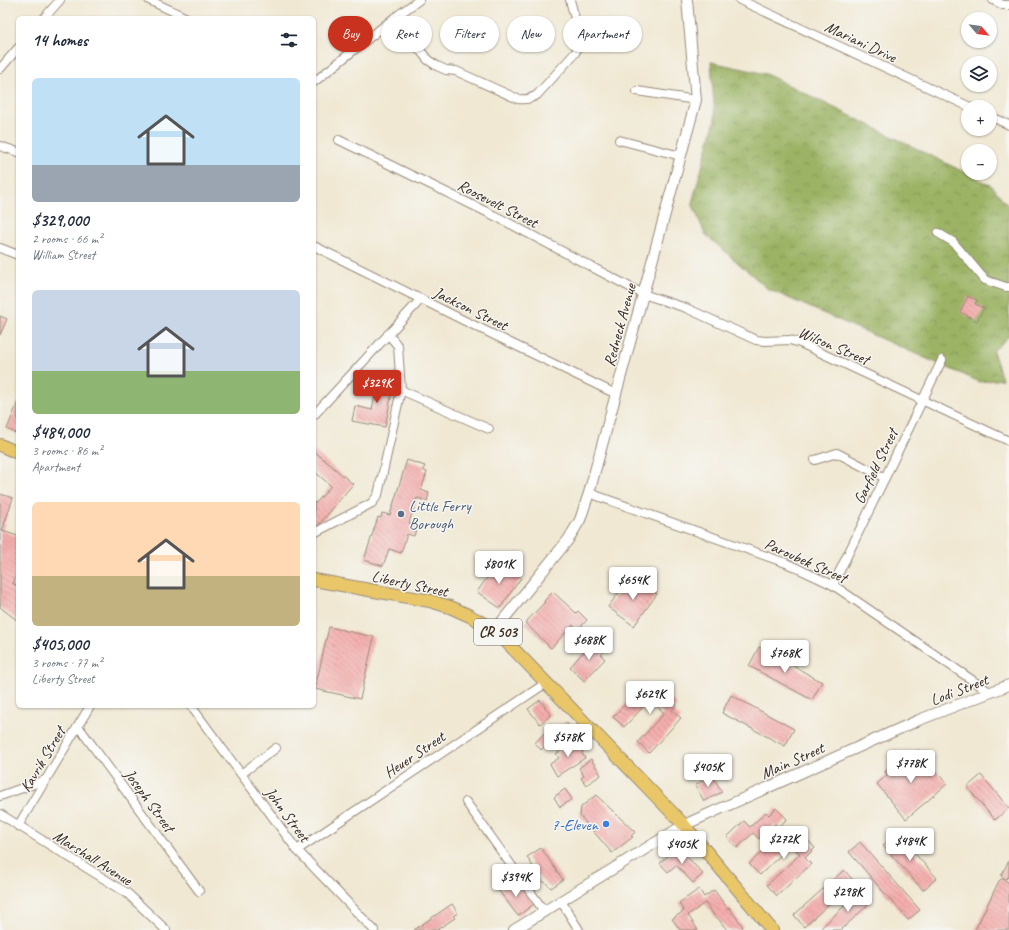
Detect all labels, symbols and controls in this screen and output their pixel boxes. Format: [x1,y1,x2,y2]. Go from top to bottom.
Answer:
north arrow [961,12,997,48]
map controls [961,12,997,180]
chip: Buy [328,16,373,52]
chip: Rent [381,16,432,52]
chip: Filters [440,16,499,52]
chip: New [507,16,555,52]
chip: Apartment [563,16,642,52]
street label: Mariani Drive [822,17,901,68]
icon: filters [278,29,300,51]
text: 14 homes [32,30,88,51]
button: layers [961,56,997,92]
button: + [961,100,997,136]
icon: home [130,104,202,176]
button: − [961,144,997,180]
street label: Roosevelt Street [454,175,542,233]
text: $329,000 [32,210,89,231]
text: 2 rooms · 66 m² [32,231,102,247]
text: William Street [32,247,95,263]
street label: Redneck Avenue [599,280,641,369]
street label: Jackson Street [429,282,512,336]
icon: home [130,316,202,388]
street label: Wilson Street [795,322,874,371]
pin: $329K [349,370,405,404]
text: $329K [362,375,392,391]
text: $484,000 [32,422,89,443]
street label: Garfield Street [849,423,904,507]
text: 3 rooms · 86 m² [32,443,102,459]
text: Apartment [32,459,80,475]
place label: Little Ferry Borough [409,496,472,534]
marker: Little Ferry Borough [396,509,406,519]
icon: home [130,528,202,600]
street label: Paroubek Street [761,534,852,589]
pin: $801K [471,551,527,585]
text: $801K [484,556,514,572]
street label: Liberty Street [370,566,451,602]
pin: $654K [605,567,661,601]
text: $654K [618,572,648,588]
road number: CR 503 [474,619,522,645]
pin: $688K [561,627,617,661]
text: $688K [574,632,604,648]
text: $405,000 [32,634,89,655]
pin: $768K [757,640,813,674]
text: $768K [770,645,800,661]
text: 3 rooms · 77 m² [32,655,102,671]
street label: Lodi Street [928,669,993,710]
text: Liberty Street [32,671,95,687]
pin: $629K [622,681,678,715]
text: $629K [635,686,665,702]
street label: Kavrik Street [16,721,72,796]
pin: $578K [540,724,596,758]
street label: Heuer Street [380,726,450,783]
text: $578K [553,729,583,745]
street label: Main Street [758,737,829,784]
pin: $778K [883,750,939,784]
pin: $405K [680,754,736,788]
text: $778K [896,755,926,771]
text: $405K [693,759,723,775]
street label: Joseph Street [119,764,180,838]
street label: John Street [260,782,315,847]
place label: 7-Eleven [552,815,599,835]
marker: 7-Eleven [601,819,611,829]
street label: Marshall Avenue [49,826,137,891]
pin: $272K [756,826,812,860]
pin: $484K [882,828,938,862]
pin: $405K [654,831,710,865]
text: $272K [769,831,799,847]
text: $484K [895,833,925,849]
text: $405K [667,836,697,852]
pin: $394K [488,864,544,898]
text: $394K [501,869,531,885]
pin: $298K [820,879,876,913]
text: $298K [833,884,863,900]

